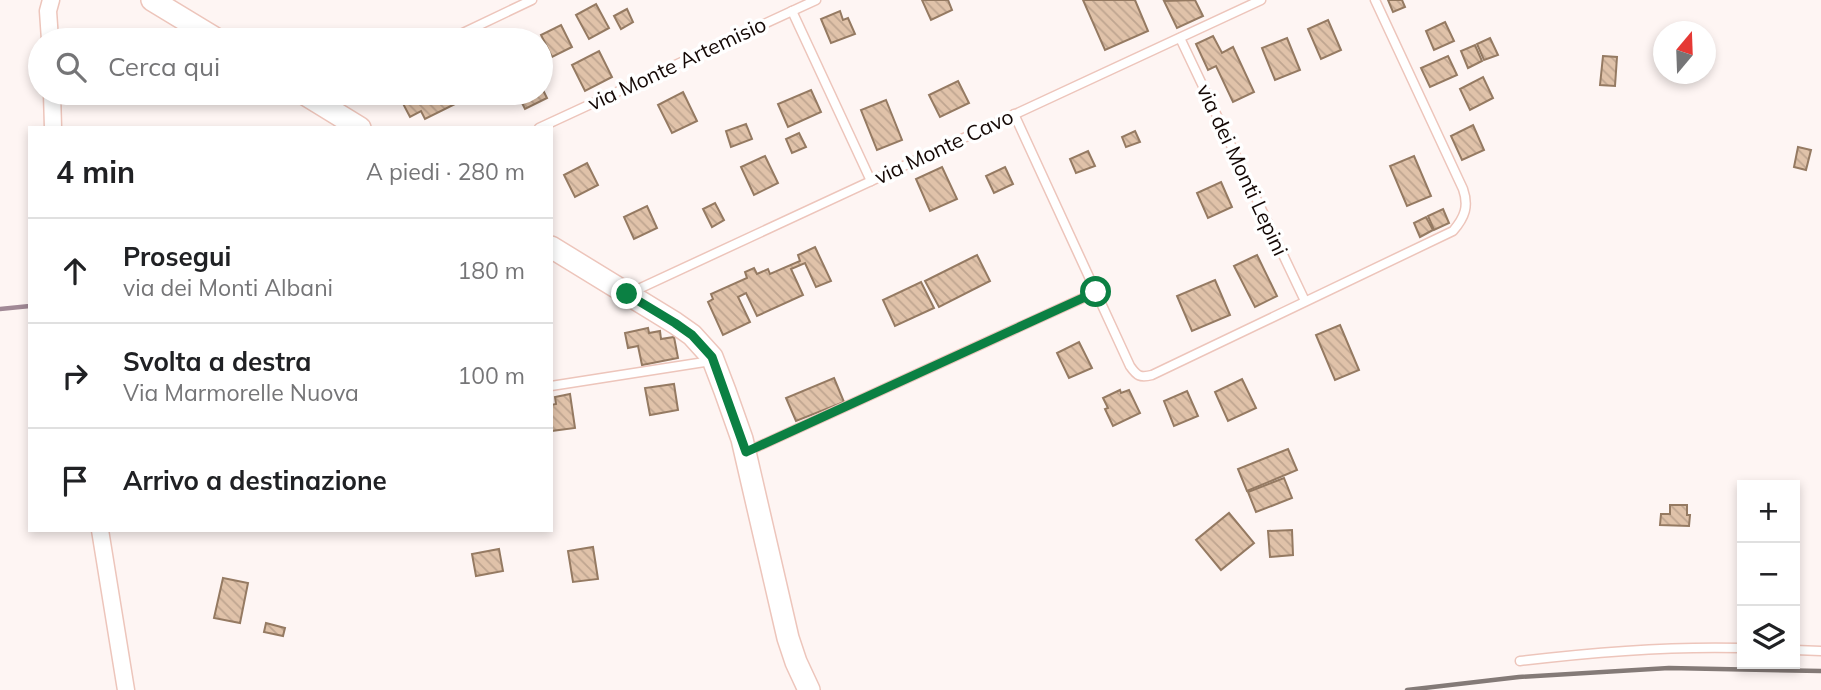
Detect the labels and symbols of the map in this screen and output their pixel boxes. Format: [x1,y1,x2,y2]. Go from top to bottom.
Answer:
street label: via Monte Artemisio [583,10,770,116]
north arrow [1653,21,1716,84]
street label: via dei Monti Lepini [1192,80,1294,260]
street label: via Monte Cavo [870,103,1017,190]
route start [1080,276,1111,307]
route end [611,278,642,309]

